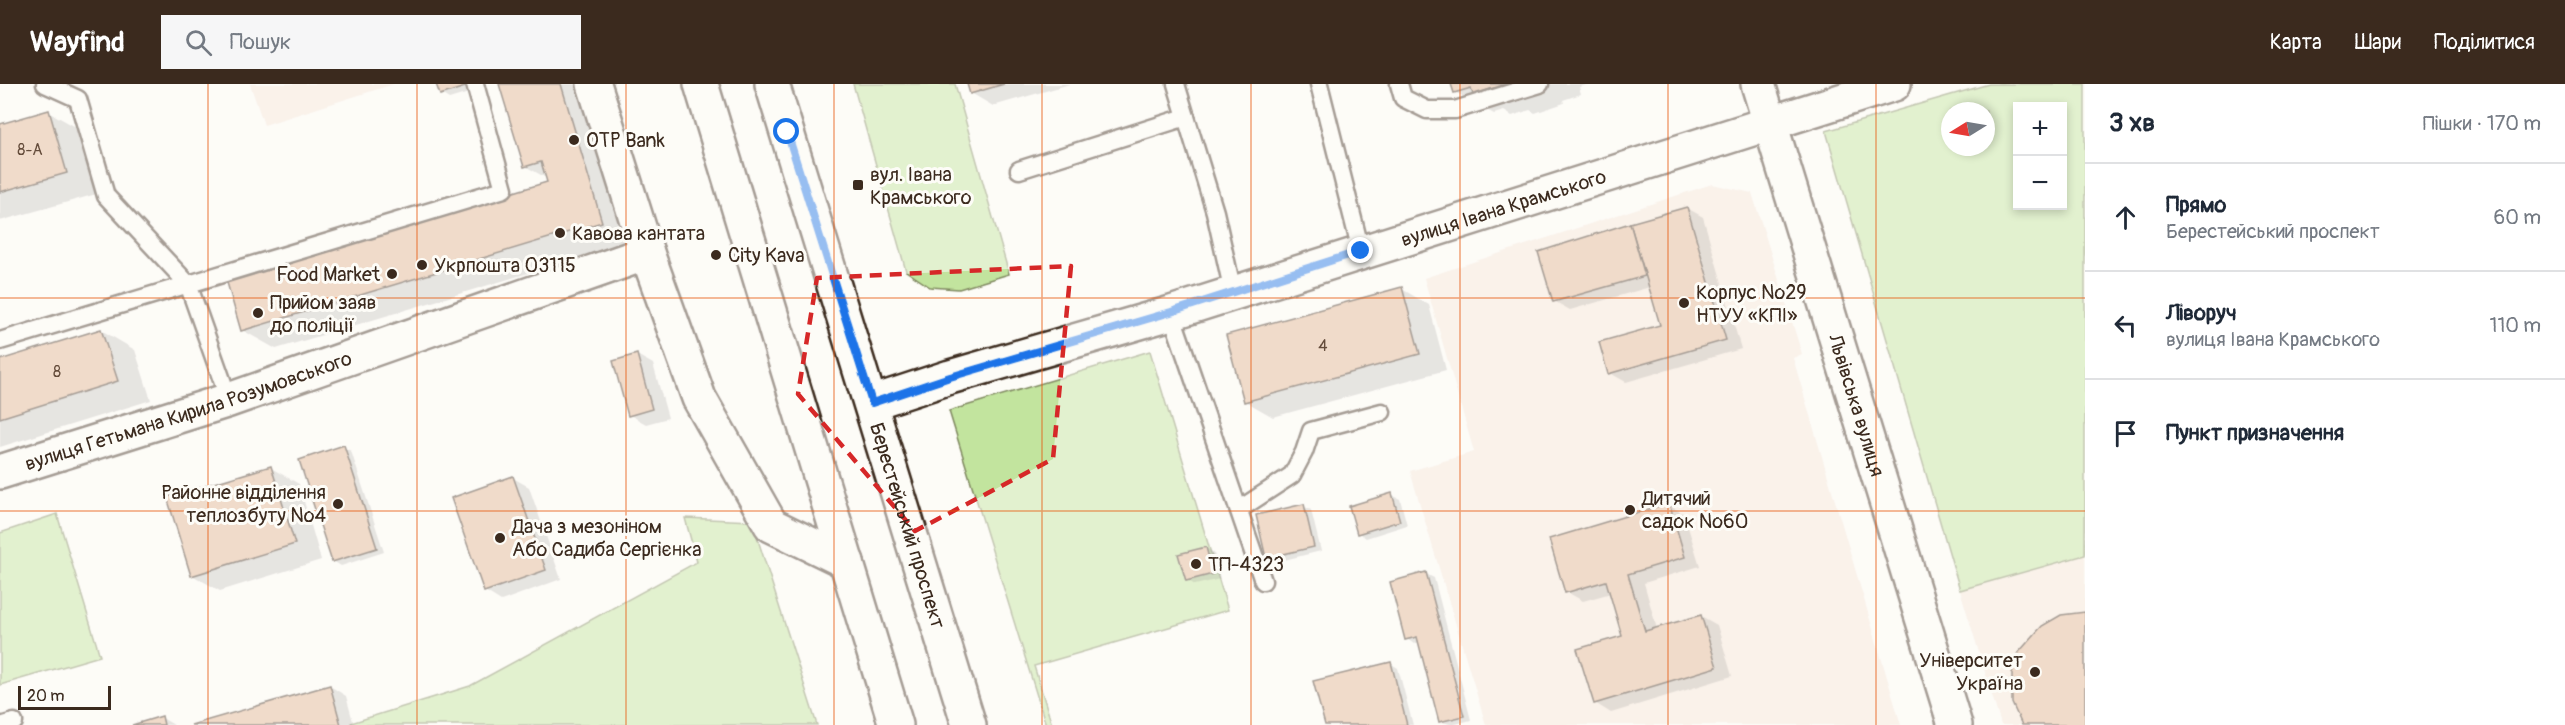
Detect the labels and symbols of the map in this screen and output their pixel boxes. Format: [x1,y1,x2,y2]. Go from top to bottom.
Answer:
north arrow [1941,102,1995,156]
route start [773,118,799,144]
place label: OTP Bank [586,128,666,153]
marker: OTP Bank [567,133,581,147]
house number: 8-А [17,140,43,160]
place label: вул. Івана Крамського [870,162,972,210]
street label: вулиця Івана Крамського [1398,164,1610,252]
marker: вул. Івана Крамського [851,178,865,192]
place label: Кавова кантата [572,221,705,246]
marker: Кавова кантата [553,226,567,240]
route end [1347,237,1373,263]
place label: City Kava [728,243,805,268]
marker: City Kava [709,248,723,262]
place label: Укрпошта 03115 [434,253,576,278]
marker: Укрпошта 03115 [415,258,429,272]
place label: Food Market [276,262,381,287]
marker: Food Market [385,267,399,281]
place label: Корпус №29 НТУУ «КПІ» [1696,280,1807,328]
place label: Прийом заяв до поліції [270,290,376,338]
marker: Корпус №29 НТУУ «КПІ» [1677,296,1691,310]
marker: Прийом заяв до поліції [251,306,265,320]
street label: Львівська вулиця [1822,330,1890,480]
house number: 4 [1318,336,1328,356]
street label: вулиця Гетьмана Кирила Розумовського [22,346,355,476]
house number: 8 [53,362,61,382]
street label: Берестейський проспект [864,420,951,632]
place label: Районне відділення теплозбуту №4 [162,480,326,528]
place label: Дитячий садок №60 [1641,486,1748,534]
marker: Районне відділення теплозбуту №4 [331,497,345,511]
marker: Дитячий садок №60 [1623,503,1637,517]
place label: Дача з мезоніном Або Садиба Сергієнка [511,514,702,562]
marker: Дача з мезоніном Або Садиба Сергієнка [493,531,507,545]
place label: ТП-4323 [1208,552,1284,577]
marker: ТП-4323 [1189,557,1203,571]
place label: Університет Україна [1919,648,2023,696]
marker: Університет Україна [2028,665,2042,679]
scale bar [18,683,111,710]

